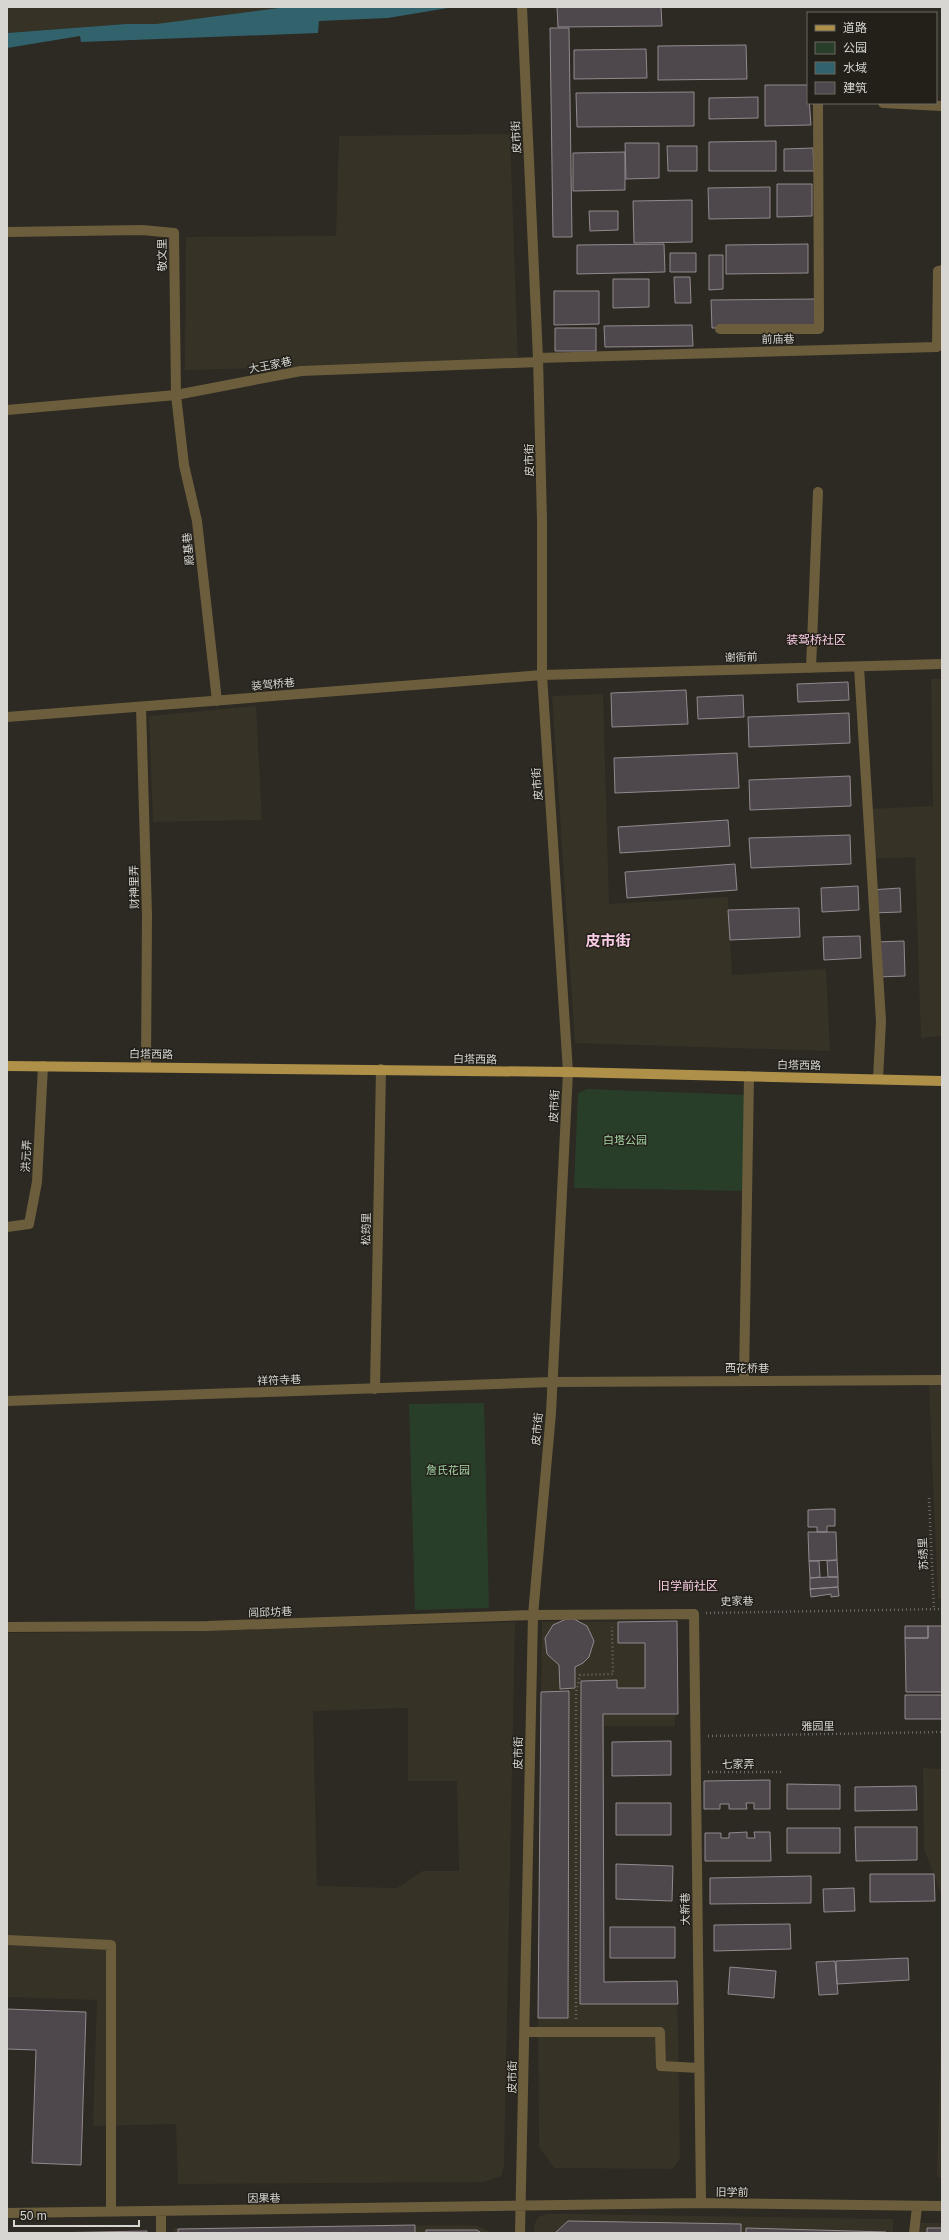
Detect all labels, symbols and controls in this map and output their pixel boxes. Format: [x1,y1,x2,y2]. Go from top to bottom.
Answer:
legend [807,12,937,104]
text: 道路 [843,21,867,35]
text: 公园 [843,41,867,55]
text: 水域 [843,61,867,75]
text: 建筑 [843,81,867,95]
street label: 皮市街 [509,120,523,154]
street label: 敬文里 [156,238,168,272]
street label: 前庙巷 [761,333,795,345]
street label: 大王家巷 [247,355,293,375]
street label: 皮市街 [523,443,535,477]
street label: 殿基巷 [180,532,196,566]
district label: 装驾桥社区 [786,633,846,647]
street label: 谢衙前 [724,650,758,664]
street label: 装驾桥巷 [251,676,295,692]
street label: 皮市街 [530,767,544,801]
street label: 财神里弄 [128,865,140,909]
district label: 皮市街 [585,932,631,949]
street label: 白塔西路 [129,1048,173,1060]
street label: 白塔西路 [453,1053,497,1065]
street label: 白塔西路 [777,1059,821,1071]
street label: 皮市街 [547,1089,561,1123]
park label: 白塔公园 [603,1134,647,1146]
street label: 洪元弄 [19,1139,33,1173]
street label: 松筠里 [360,1212,372,1246]
street label: 西花桥巷 [725,1362,769,1374]
street label: 祥符寺巷 [257,1373,301,1387]
street label: 皮市街 [530,1412,544,1446]
park label: 詹氏花园 [426,1464,470,1476]
street label: 苏绣里 [916,1537,930,1571]
district label: 旧学前社区 [658,1579,718,1593]
street label: 史家巷 [720,1595,754,1607]
street label: 闾邱坊巷 [248,1605,292,1619]
street label: 雅园里 [801,1720,835,1732]
street label: 皮市街 [512,1736,524,1770]
street label: 七家弄 [722,1758,755,1770]
street label: 大新巷 [679,1892,691,1926]
street label: 皮市街 [506,2060,518,2094]
street label: 旧学前 [715,2186,749,2198]
street label: 因果巷 [247,2192,281,2204]
scale bar [14,2202,139,2228]
text: 50 m [20,2209,47,2223]

